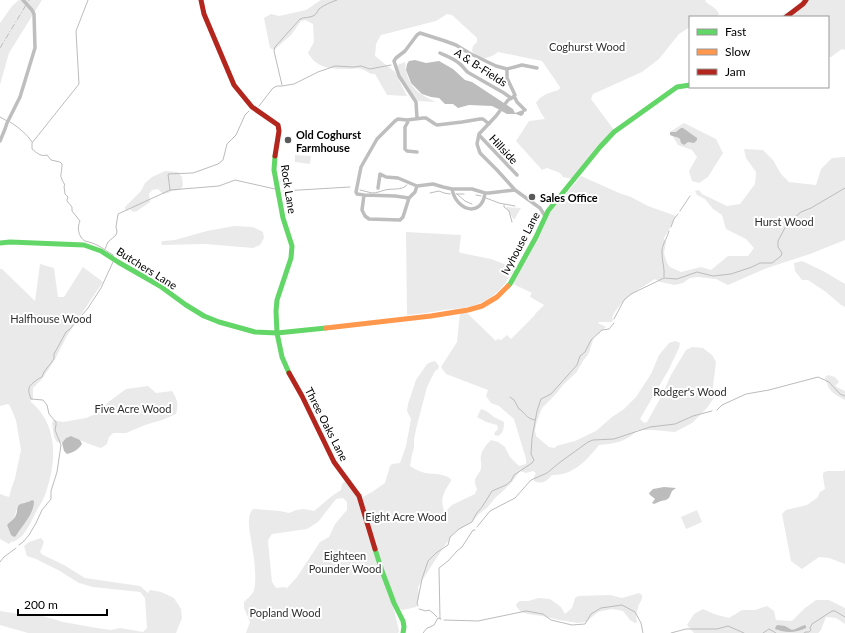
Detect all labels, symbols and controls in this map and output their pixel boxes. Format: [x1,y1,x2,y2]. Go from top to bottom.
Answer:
legend [689,16,829,88]
text: Fast [725,24,747,39]
park label: Coghurst Wood [549,40,625,53]
text: Slow [725,44,751,59]
street label: A & B-Fields [452,45,510,89]
text: Jam [725,64,746,79]
place label: Old Coghurst Farmhouse [296,128,362,154]
street label: Hillside [487,132,521,167]
marker: Old Coghurst Farmhouse [283,135,293,145]
street label: Rock Lane [279,164,299,215]
place label: Sales Office [540,191,598,204]
marker: Sales Office [527,192,537,202]
street label: Ivyhouse Lane [498,209,542,277]
park label: Hurst Wood [754,215,814,228]
street label: Butchers Lane [114,244,180,292]
park label: Halfhouse Wood [10,312,92,325]
street label: Three Oaks Lane [303,385,351,463]
park label: Rodger's Wood [653,385,727,398]
park label: Five Acre Wood [95,402,171,415]
park label: Eight Acre Wood [365,510,447,523]
park label: Eighteen Pounder Wood [309,549,381,575]
scale bar [18,591,107,617]
text: 200 m [24,597,58,612]
park label: Popland Wood [249,606,321,619]

